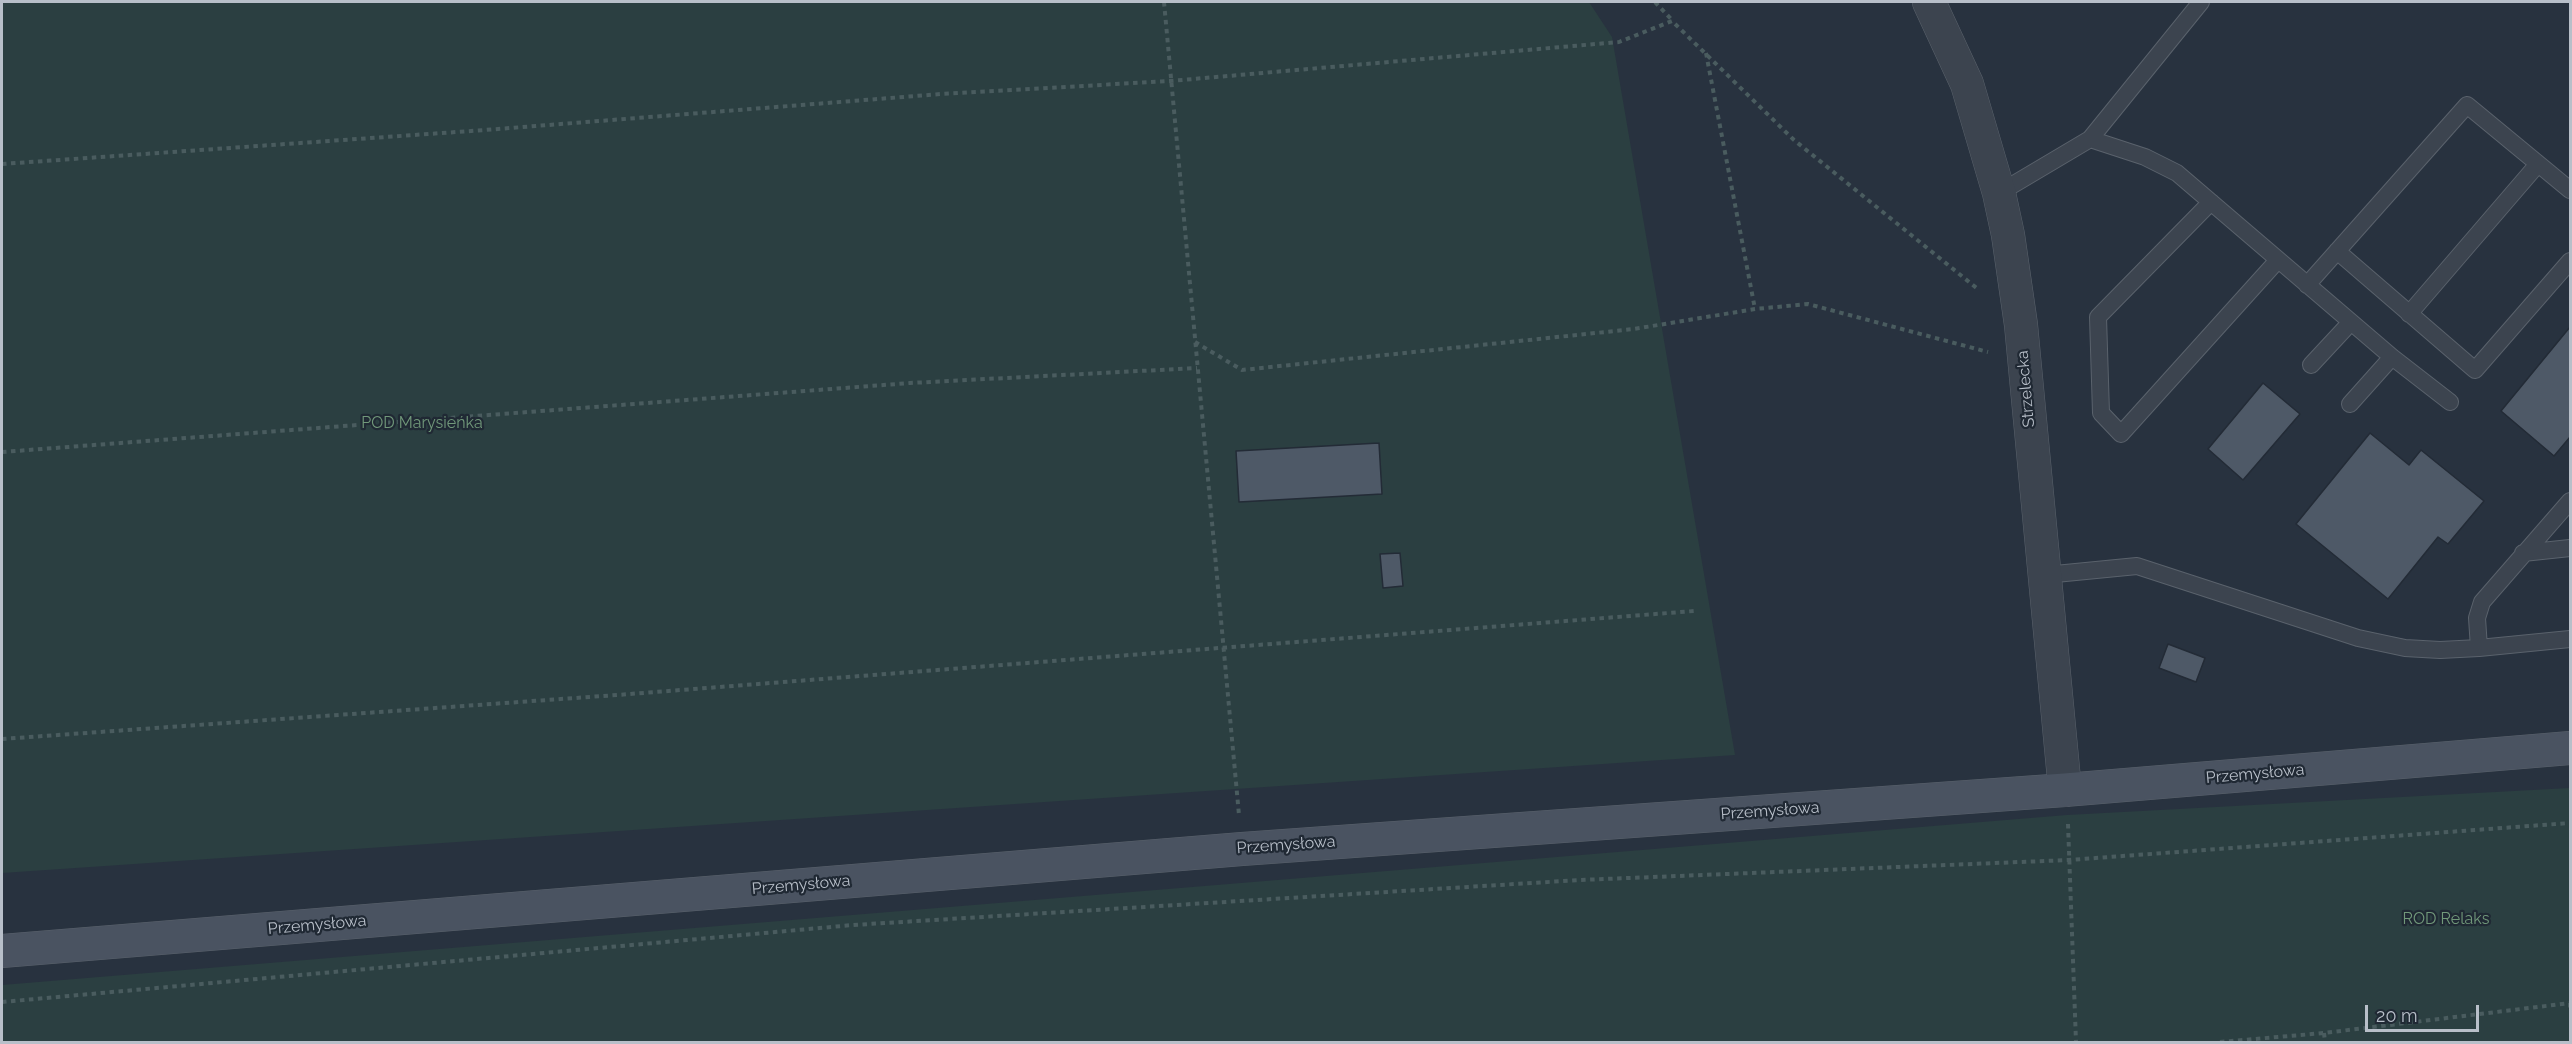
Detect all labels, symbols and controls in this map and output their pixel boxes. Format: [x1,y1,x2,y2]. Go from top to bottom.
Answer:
street label: Strzelecka [2013,350,2039,428]
park label: POD Marysieńka [361,413,483,433]
street label: Przemysłowa [2205,760,2305,788]
street label: Przemysłowa [1720,798,1820,824]
street label: Przemysłowa [1236,832,1336,858]
street label: Przemysłowa [751,871,851,899]
park label: ROD Relaks [2403,909,2489,929]
street label: Przemysłowa [267,911,367,939]
scale bar [2368,993,2482,1031]
text: 20 m [2376,1005,2418,1026]

